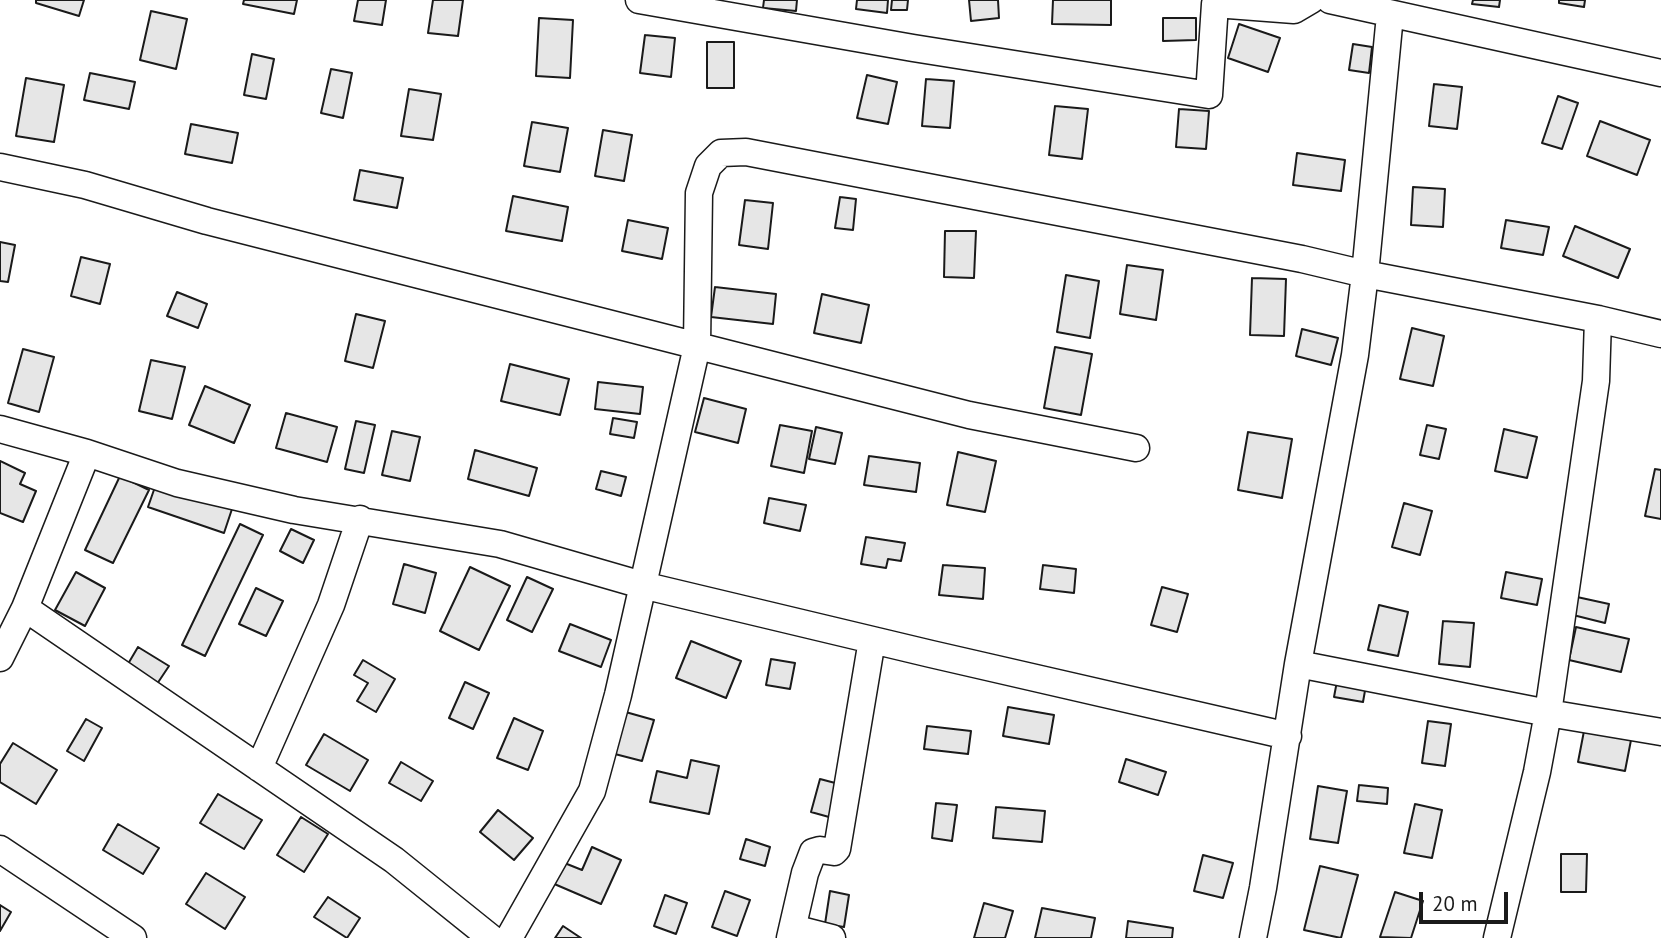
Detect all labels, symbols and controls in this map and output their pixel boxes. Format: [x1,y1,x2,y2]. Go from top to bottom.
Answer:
scale bar [1423,878,1512,922]
text: 20 m [1432,890,1478,917]

